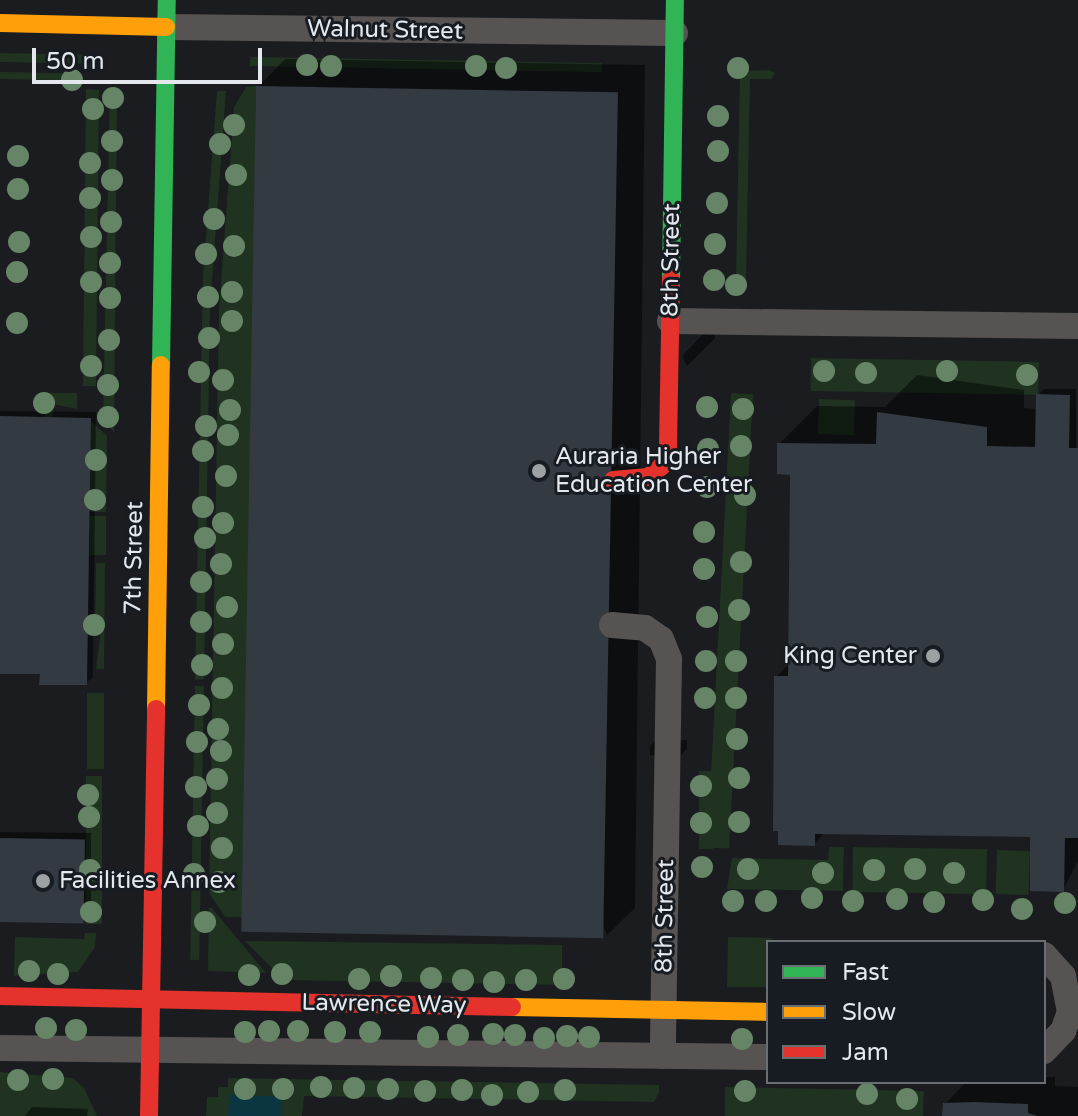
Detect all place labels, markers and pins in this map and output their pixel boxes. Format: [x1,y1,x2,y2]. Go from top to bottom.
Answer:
place label: Auraria Higher Education Center [555,443,752,499]
marker: Auraria Higher Education Center [530,462,548,480]
place label: King Center [783,642,917,670]
marker: King Center [924,647,942,665]
place label: Facilities Annex [59,867,236,895]
marker: Facilities Annex [34,872,52,890]

